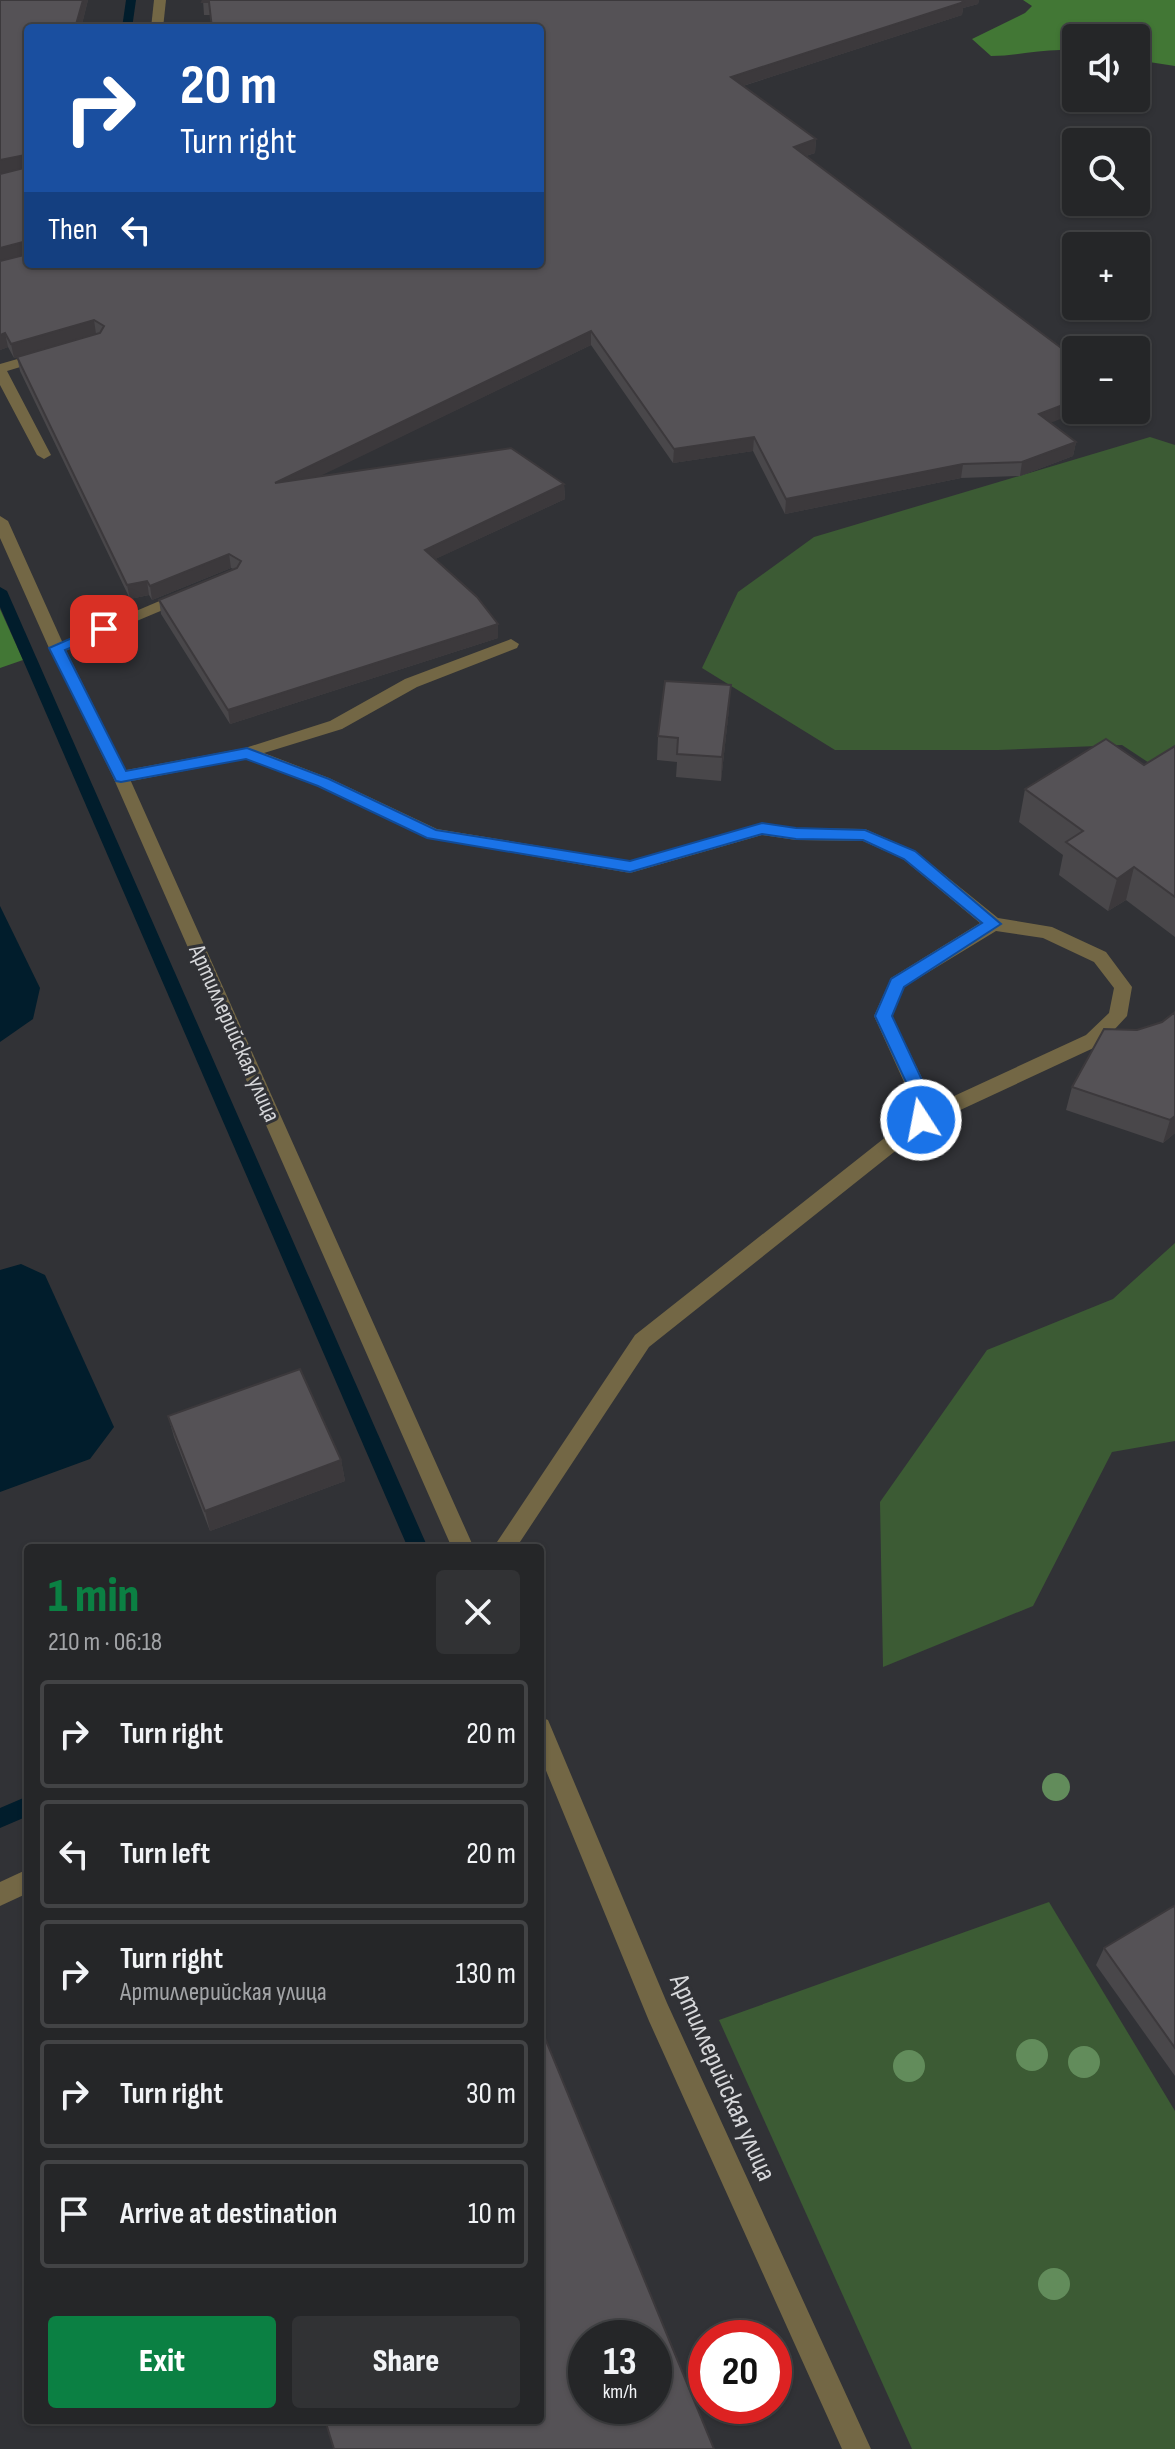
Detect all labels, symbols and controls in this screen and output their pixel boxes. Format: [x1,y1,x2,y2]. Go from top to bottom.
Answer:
map controls [1062,24,1150,424]
button: sound [1062,24,1150,112]
text: 20 m [180,53,277,120]
icon: right [48,56,152,160]
text: Turn right [180,121,297,164]
button: search [1062,128,1150,216]
icon: left [114,208,158,252]
text: Then [48,212,98,248]
button: + [1062,232,1150,320]
button: − [1062,336,1150,424]
pin [70,595,138,663]
icon: arrive [82,607,126,651]
street label: Артиллерийская улица [182,939,287,1126]
position arrow [879,1078,963,1162]
text: 1 min [48,1568,139,1625]
button: close [436,1570,520,1654]
text: 210 m · 06:18 [48,1627,162,1658]
icon: right [52,1712,96,1756]
text: Turn right [120,1716,223,1752]
text: 20 m [466,1716,516,1752]
icon: left [52,1832,96,1876]
text: Turn left [120,1836,210,1872]
text: 20 m [466,1836,516,1872]
text: Turn right [120,1941,223,1977]
icon: right [52,1952,96,1996]
text: 130 m [456,1956,516,1992]
street label: Артиллерийская улица [662,1968,783,2186]
text: Артиллерийская улица [120,1977,327,2008]
icon: right [52,2072,96,2116]
text: Turn right [120,2076,223,2112]
text: 30 m [466,2076,516,2112]
icon: arrive [52,2192,96,2236]
text: Arrive at destination [120,2196,337,2232]
text: 10 m [468,2196,516,2232]
button: Exit [48,2316,276,2408]
button: Share [292,2316,520,2408]
speed limit sign: 20 [688,2320,792,2424]
text: 13 [603,2338,637,2386]
text: km/h [603,2380,637,2404]

